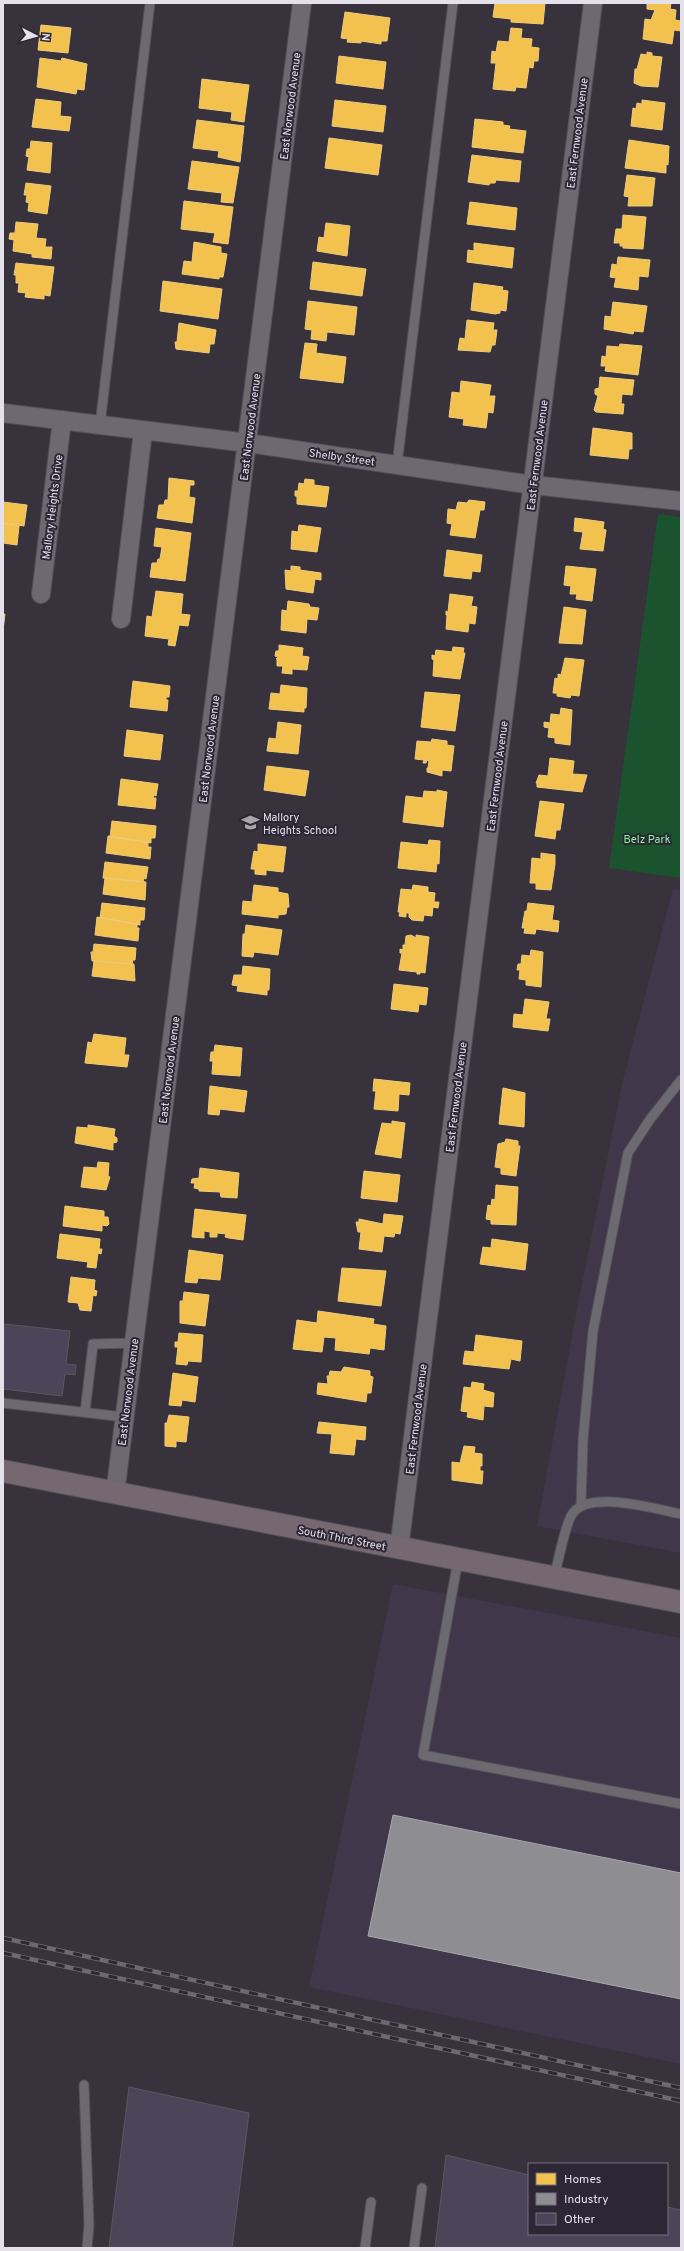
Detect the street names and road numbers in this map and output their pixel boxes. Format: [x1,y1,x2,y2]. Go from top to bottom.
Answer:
street label: East Norwood Avenue [277,52,305,160]
street label: East Fernwood Avenue [564,77,592,189]
street label: East Norwood Avenue [237,373,265,481]
street label: East Fernwood Avenue [524,399,552,511]
street label: Shelby Street [308,446,376,470]
street label: Mallory Heights Drive [40,454,66,560]
street label: East Norwood Avenue [196,695,224,803]
street label: East Fernwood Avenue [484,720,512,832]
street label: East Norwood Avenue [156,1016,184,1124]
street label: East Fernwood Avenue [443,1041,471,1153]
street label: East Norwood Avenue [115,1338,143,1446]
street label: East Fernwood Avenue [403,1363,431,1475]
street label: South Third Street [297,1524,387,1554]

